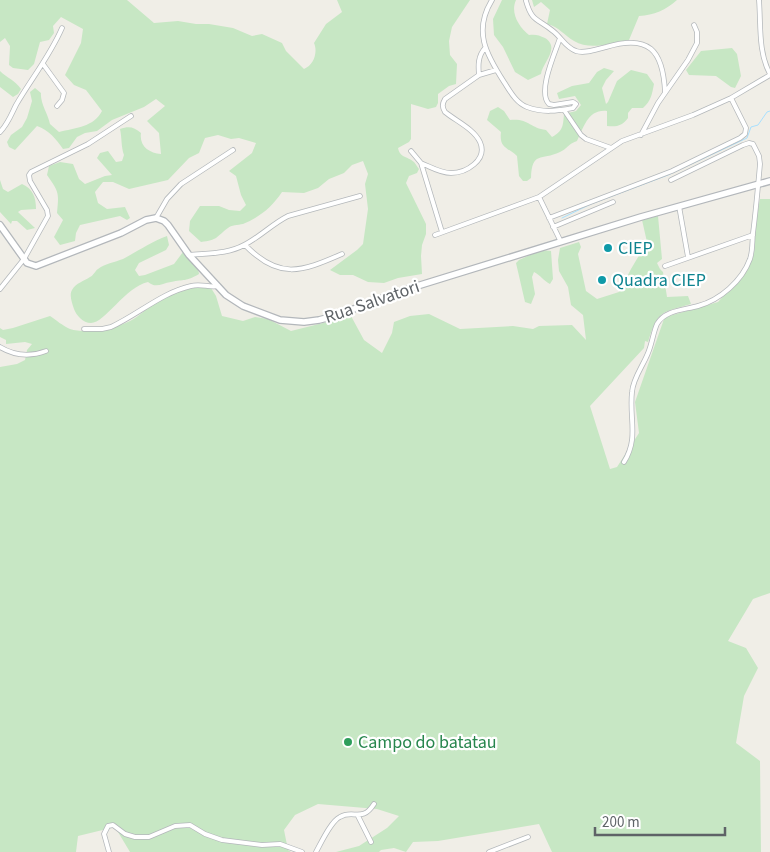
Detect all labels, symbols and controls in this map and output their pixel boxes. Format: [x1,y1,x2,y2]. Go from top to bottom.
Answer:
place label: CIEP [618,236,653,261]
marker: CIEP [602,242,614,254]
place label: Quadra CIEP [612,268,706,293]
street label: Rua Salvatori [321,274,423,330]
marker: Quadra CIEP [596,274,608,286]
place label: Campo do batatau [358,730,497,755]
marker: Campo do batatau [342,736,354,748]
scale bar [595,804,725,836]
text: 200 m [602,812,640,833]

